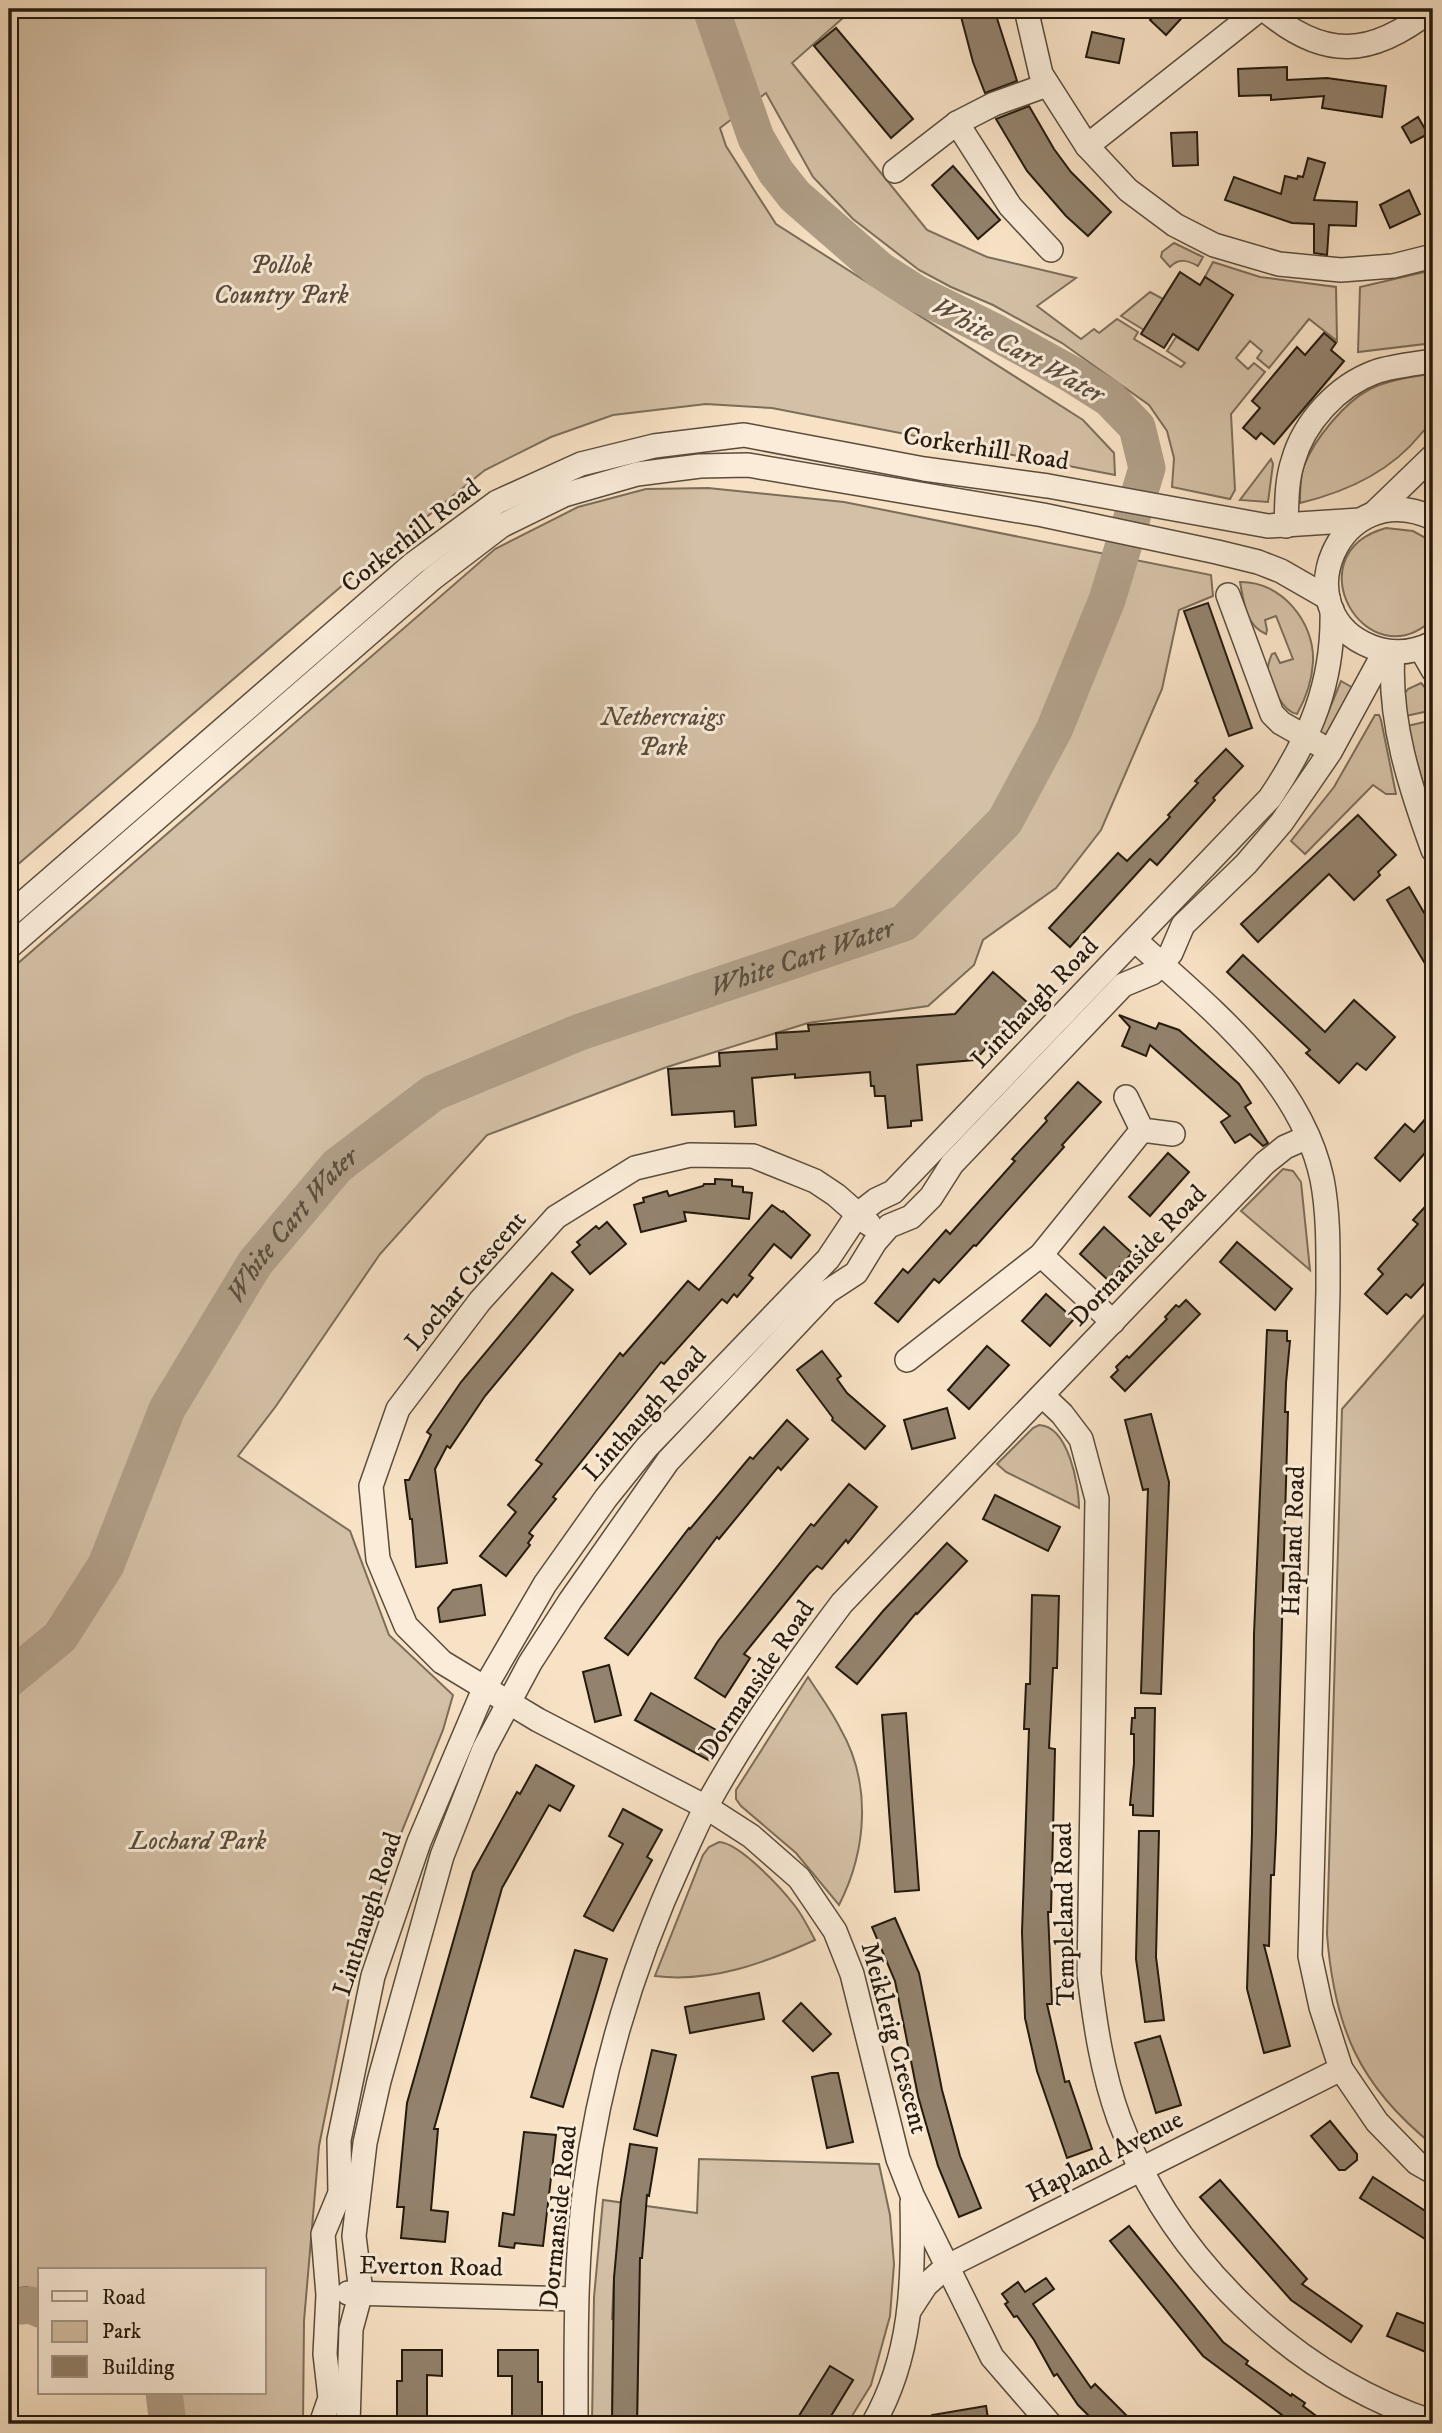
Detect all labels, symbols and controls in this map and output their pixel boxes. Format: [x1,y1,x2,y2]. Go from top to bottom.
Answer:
park label: Pollok Country Park [213,249,349,312]
water label: White Cart Water [926,288,1112,413]
street label: Corkerhill Road [901,420,1071,478]
street label: Corkerhill Road [335,471,487,601]
park label: Nethercraigs Park [599,701,726,764]
water label: White Cart Water [705,910,900,1005]
street label: Linthaugh Road [964,930,1106,1076]
water label: White Cart Water [218,1138,366,1309]
street label: Dormanside Road [1062,1178,1214,1334]
street label: Lochar Crescent [398,1204,534,1358]
street label: Linthaugh Road [576,1340,714,1488]
street label: Hapland Road [1275,1465,1313,1617]
street label: Dormanside Road [692,1594,822,1766]
street label: Templeland Road [1047,1822,1083,2006]
park label: Lochard Park [128,1825,267,1858]
street label: Linthaugh Road [326,1828,410,2000]
street label: Meiklerig Crescent [853,1939,935,2137]
street label: Hapland Avenue [1021,2103,1189,2211]
street label: Dormanside Road [533,2124,585,2310]
street label: Everton Road [359,2249,503,2285]
legend [38,2268,266,2394]
text: Road [102,2285,146,2311]
text: Park [102,2319,142,2345]
text: Building [102,2355,175,2381]

